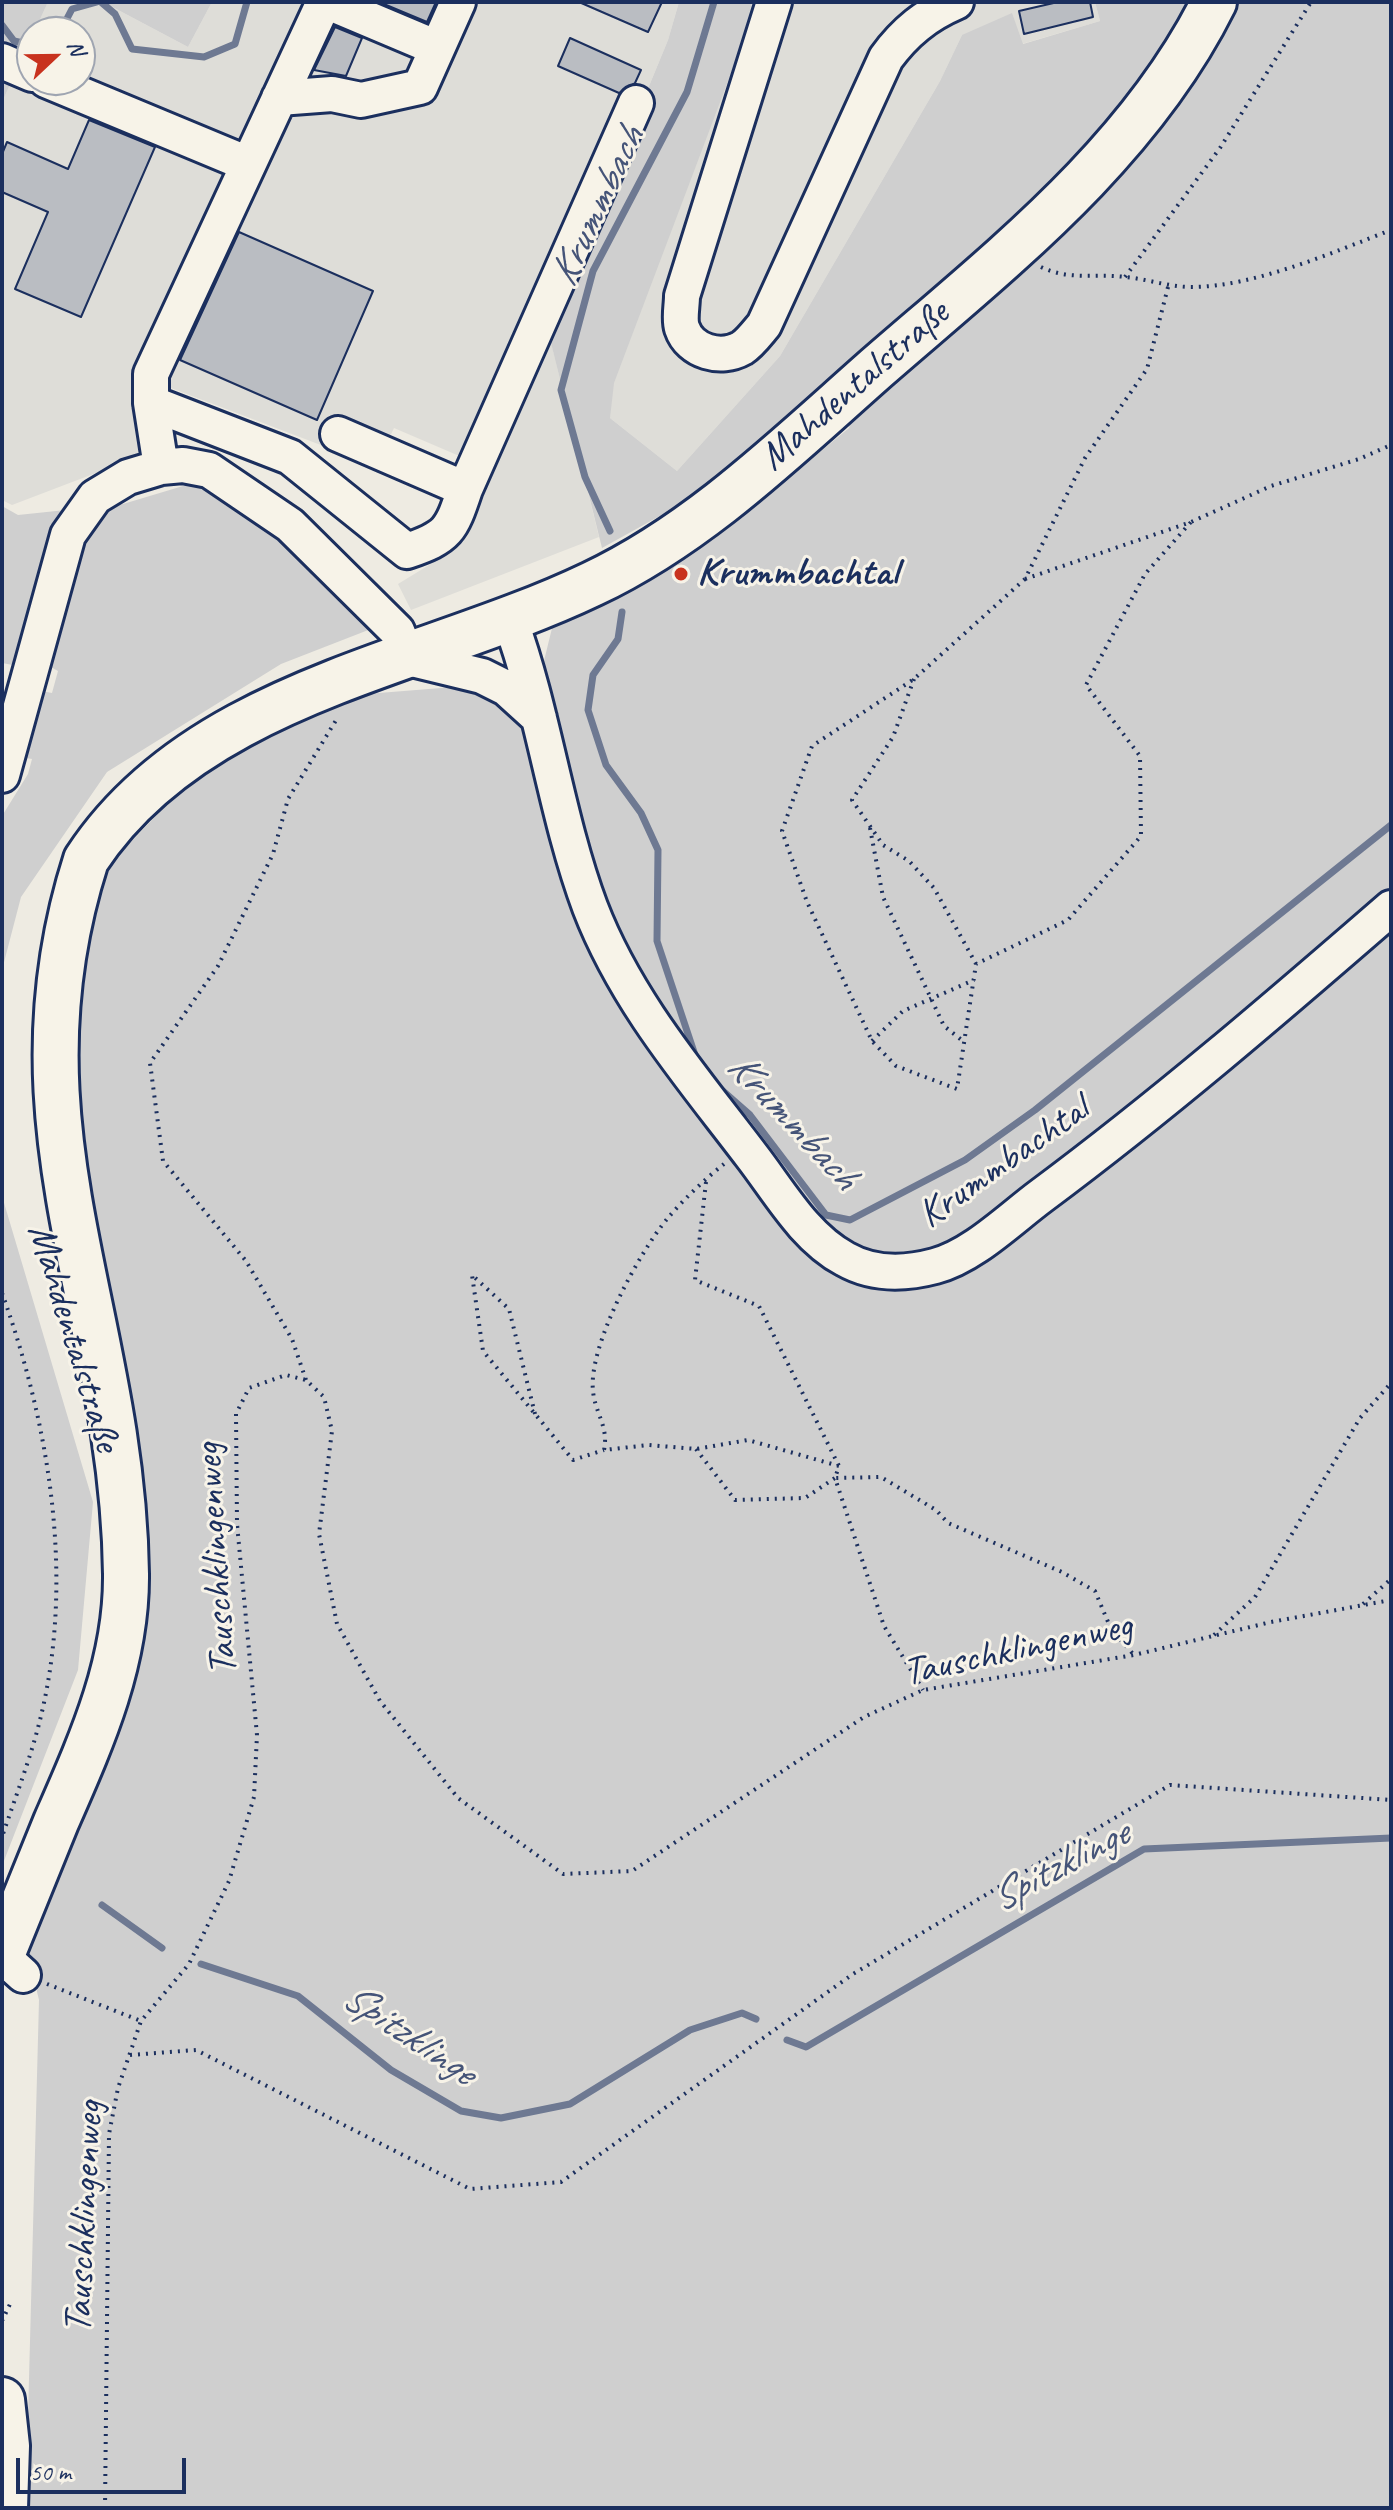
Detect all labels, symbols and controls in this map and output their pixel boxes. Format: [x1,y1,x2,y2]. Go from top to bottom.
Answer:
north arrow [16,16,96,96]
text: N [61,36,92,59]
water label: Krummbach [539,119,657,295]
street label: Mahdentalstraße [750,291,960,481]
place label: Krummbachtal [697,550,898,598]
marker: Krummbachtal [672,565,690,583]
water label: Krummbach [716,1043,868,1201]
street label: Krummbachtal [909,1087,1099,1239]
street label: Mahdentalstraße [16,1218,130,1458]
street label: Tauschklingenweg [185,1441,249,1677]
street label: Tauschklingenweg [899,1602,1137,1698]
water label: Spitzklinge [982,1810,1138,1924]
water label: Spitzklinge [332,1972,484,2098]
street label: Tauschklingenweg [55,2100,115,2334]
scale bar [20,2442,190,2492]
text: 50 m [30,2457,71,2487]

